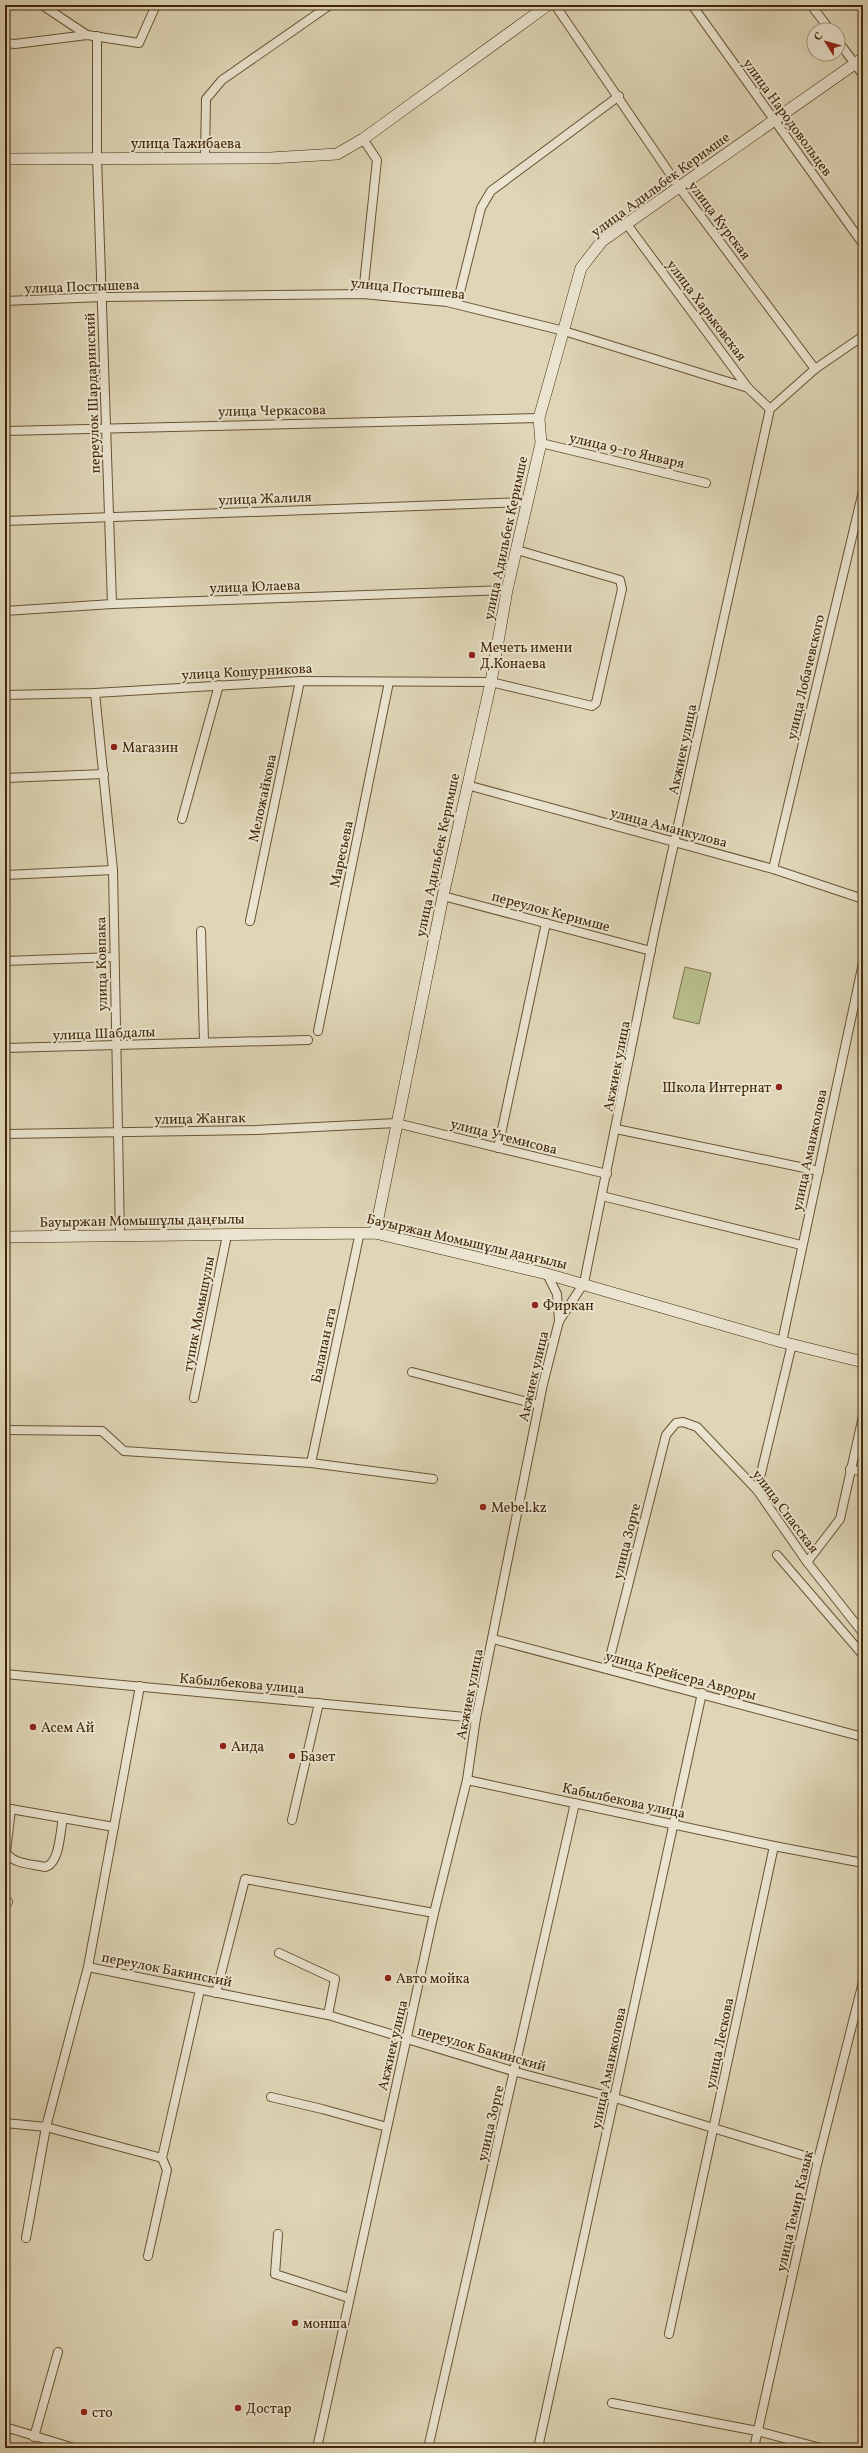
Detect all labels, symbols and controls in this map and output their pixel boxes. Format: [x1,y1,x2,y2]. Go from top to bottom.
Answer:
north arrow [806,22,846,62]
text: С [811,30,827,44]
street label: улица Народовольцев [738,55,836,181]
street label: улица Адильбек Керимше [588,128,734,242]
street label: улица Тажибаева [131,135,241,154]
street label: улица Курская [683,178,755,264]
street label: улица Харьковская [661,256,750,365]
street label: улица Постышева [350,274,466,305]
street label: улица Постышева [24,276,140,299]
street label: переулок Шардаринский [81,312,106,474]
street label: улица Черкасова [218,401,326,422]
street label: улица 9-го Января [567,429,686,474]
street label: улица Адильбек Керимше [480,454,533,622]
street label: улица Жалиля [218,488,312,511]
street label: улица Юлаева [209,576,301,599]
street label: улица Лобачевского [783,613,830,742]
place label: Мечеть имени Д.Конаева [480,639,573,674]
marker: Мечеть имени Д.Конаева [467,650,477,660]
street label: улица Кошурникова [181,660,313,685]
street label: Акжиек улица [665,702,702,796]
place label: Магазин [122,739,179,758]
marker: Магазин [109,742,119,752]
street label: Меложайкова [245,752,282,844]
street label: улица Адильбек Керимше [412,771,465,939]
street label: улица Аманкулова [608,804,729,853]
street label: Маресьева [326,819,359,890]
street label: переулок Керимше [489,888,612,937]
street label: улица Ковпака [92,916,113,1012]
street label: Акжиек улица [599,1019,636,1113]
street label: улица Шабдалы [52,1023,156,1046]
place label: Школа Интернат [662,1079,771,1098]
marker: Школа Интернат [774,1082,784,1092]
street label: улица Аманжолова [788,1088,833,1213]
street label: улица Жангак [154,1109,246,1130]
street label: улица Утемисова [448,1115,559,1160]
street label: Бауыржан Момышұлы даңғылы [39,1210,245,1233]
street label: Бауыржан Момышұлы даңғылы [365,1210,569,1275]
street label: тупик Момышулы [179,1255,220,1374]
place label: Фиркан [543,1297,594,1316]
marker: Фиркан [530,1300,540,1310]
street label: Балапан ата [307,1306,342,1385]
street label: Акжиек улица [515,1329,554,1424]
street label: улица Спасская [747,1466,823,1558]
place label: Mebel.kz [491,1499,547,1518]
street label: улица Зорге [609,1501,646,1581]
marker: Mebel.kz [478,1502,488,1512]
street label: Акжиек улица [452,1647,489,1741]
street label: улица Крейсера Авроры [603,1647,758,1706]
street label: Кабылбекова улица [178,1670,305,1699]
place label: Асем Ай [41,1719,95,1738]
marker: Асем Ай [28,1722,38,1732]
place label: Аида [231,1738,264,1757]
marker: Аида [218,1741,228,1751]
place label: Базет [300,1748,335,1767]
marker: Базет [287,1751,297,1761]
street label: Кабылбекова улица [560,1779,687,1824]
street label: переулок Бакинский [100,1948,234,1993]
place label: Авто мойка [396,1970,470,1989]
marker: Авто мойка [383,1973,393,1983]
street label: улица Лескова [702,1996,739,2091]
street label: Акжиек улица [374,1998,413,2093]
street label: улица Аманжолова [587,2006,632,2131]
street label: переулок Бакинский [415,2022,548,2077]
street label: улица Зорге [473,2083,510,2163]
street label: улица Темир Казык [772,2148,819,2274]
place label: монша [303,2315,347,2334]
marker: монша [290,2318,300,2328]
place label: Достар [246,2400,292,2419]
marker: Достар [233,2403,243,2413]
place label: сто [92,2404,113,2423]
marker: сто [79,2407,89,2417]

